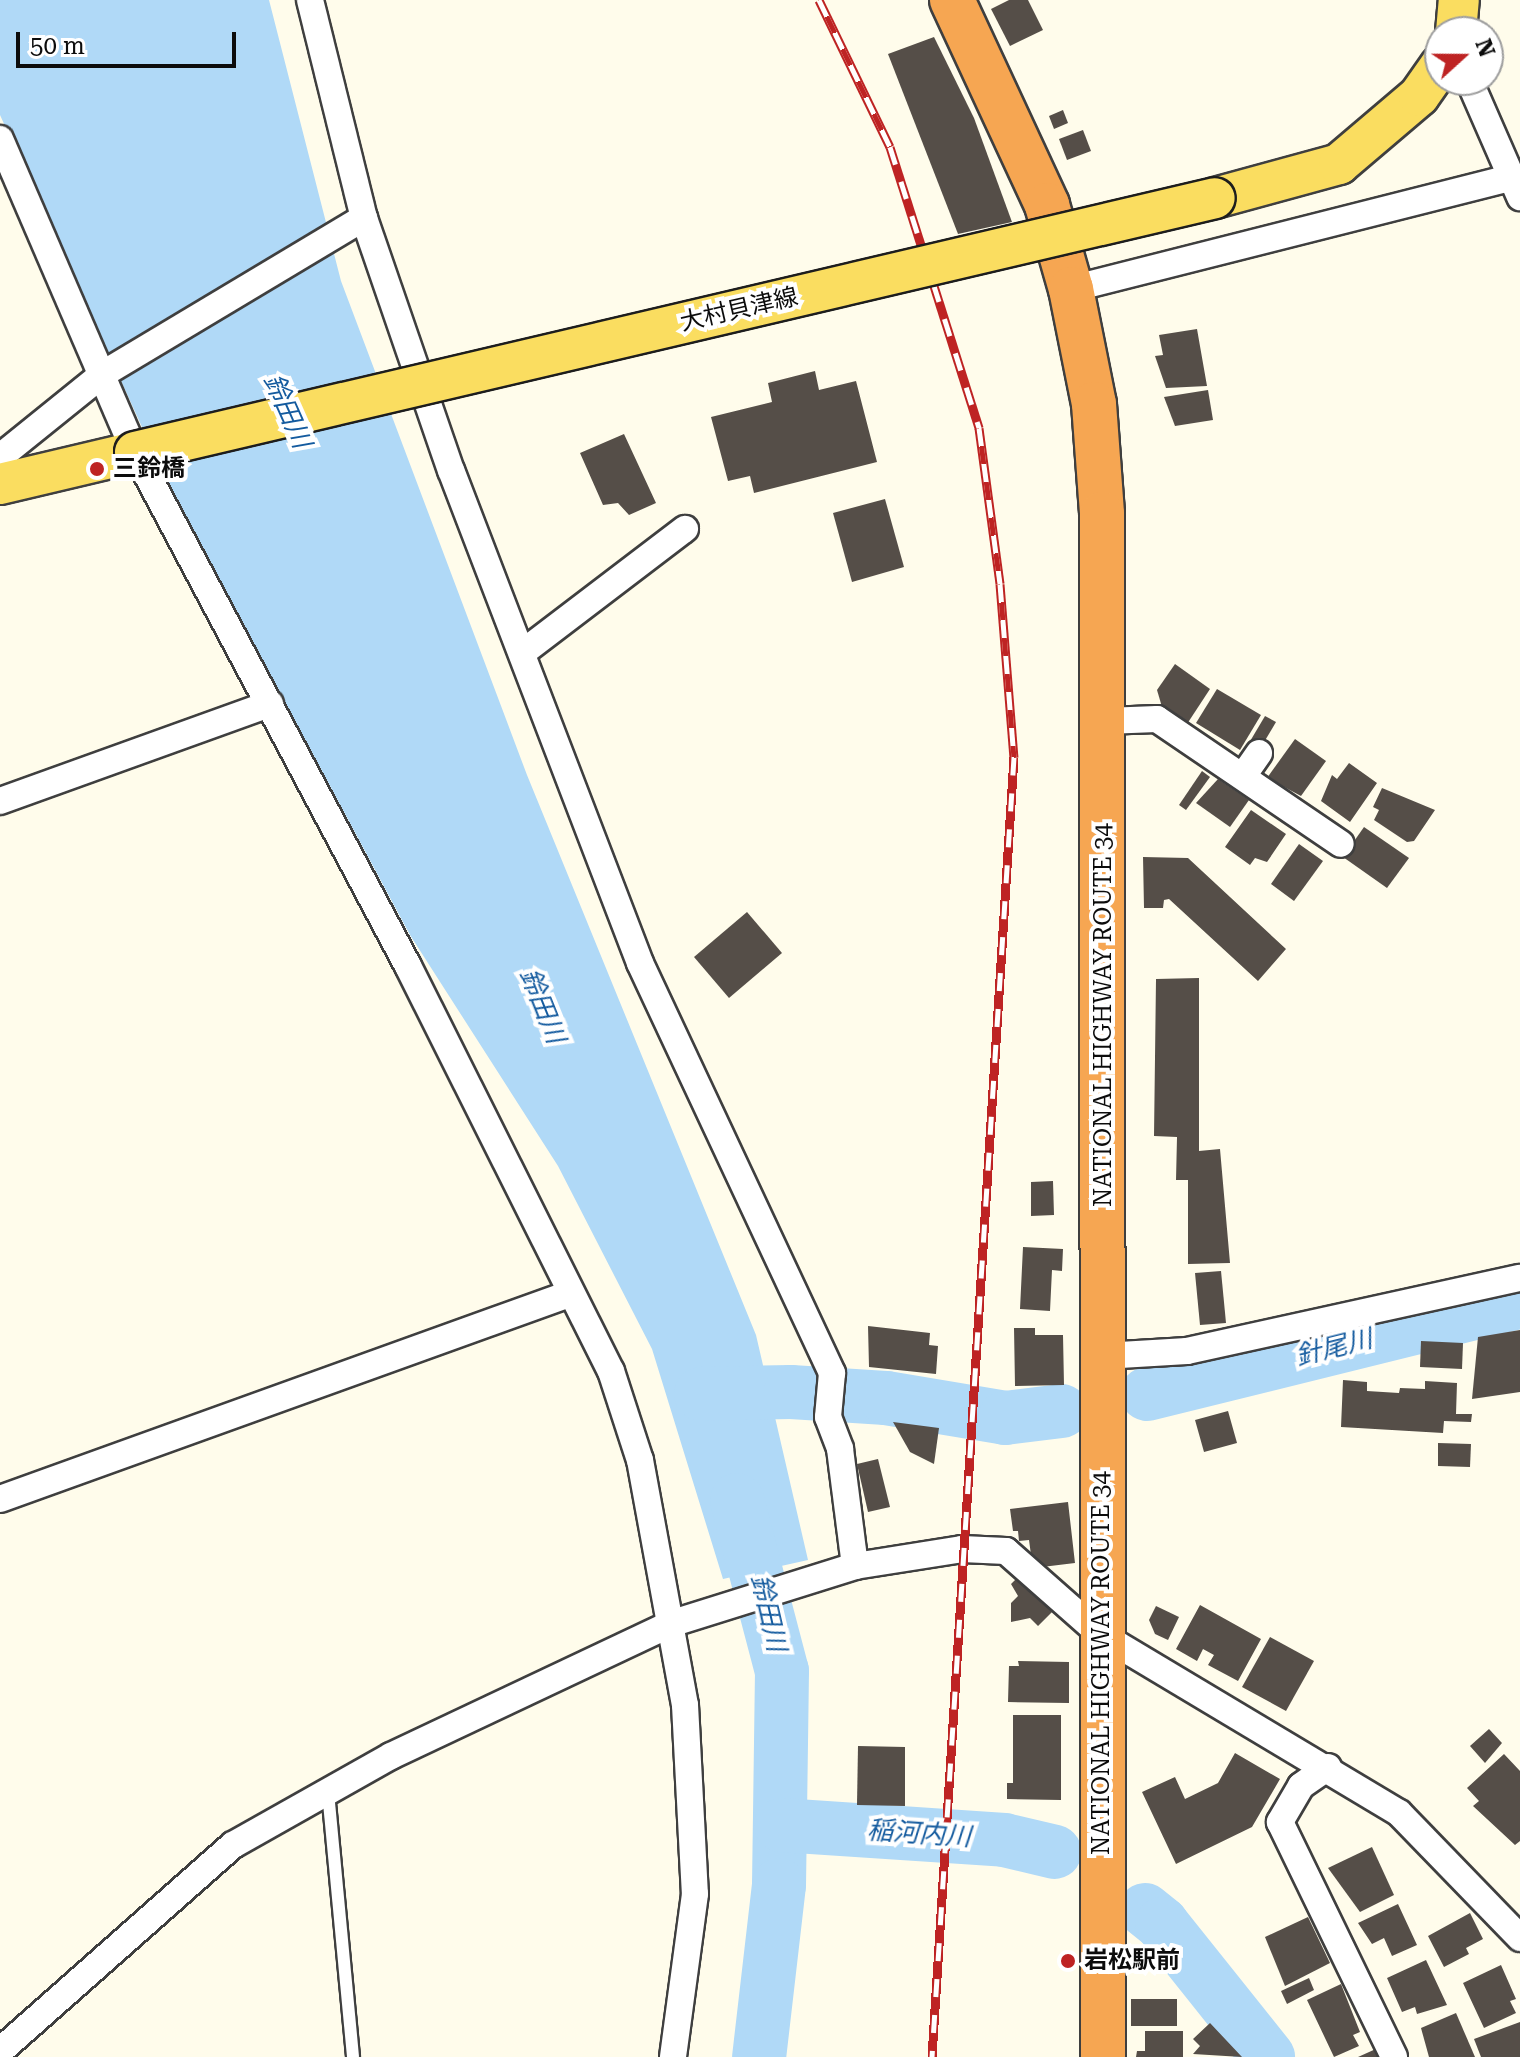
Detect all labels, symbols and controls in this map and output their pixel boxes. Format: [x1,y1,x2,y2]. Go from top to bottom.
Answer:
scale bar [20,16,240,66]
north arrow [1424,16,1504,96]
text: 50 m [30,32,85,60]
text: N [1470,36,1500,60]
street label: 大村貝津線 [677,282,801,338]
water label: 鈴田川 [257,369,317,453]
place label: 三鈴橋 [113,455,185,483]
marker: 三鈴橋 [88,460,106,478]
street label: NATIONAL HIGHWAY ROUTE 34 [1090,823,1118,1207]
water label: 鈴田川 [513,964,571,1048]
water label: 針尾川 [1292,1323,1376,1373]
street label: NATIONAL HIGHWAY ROUTE 34 [1088,1471,1116,1855]
water label: 鈴田川 [744,1571,792,1655]
water label: 稲河内川 [866,1815,972,1853]
place label: 岩松駅前 [1084,1947,1180,1975]
marker: 岩松駅前 [1059,1952,1077,1970]

